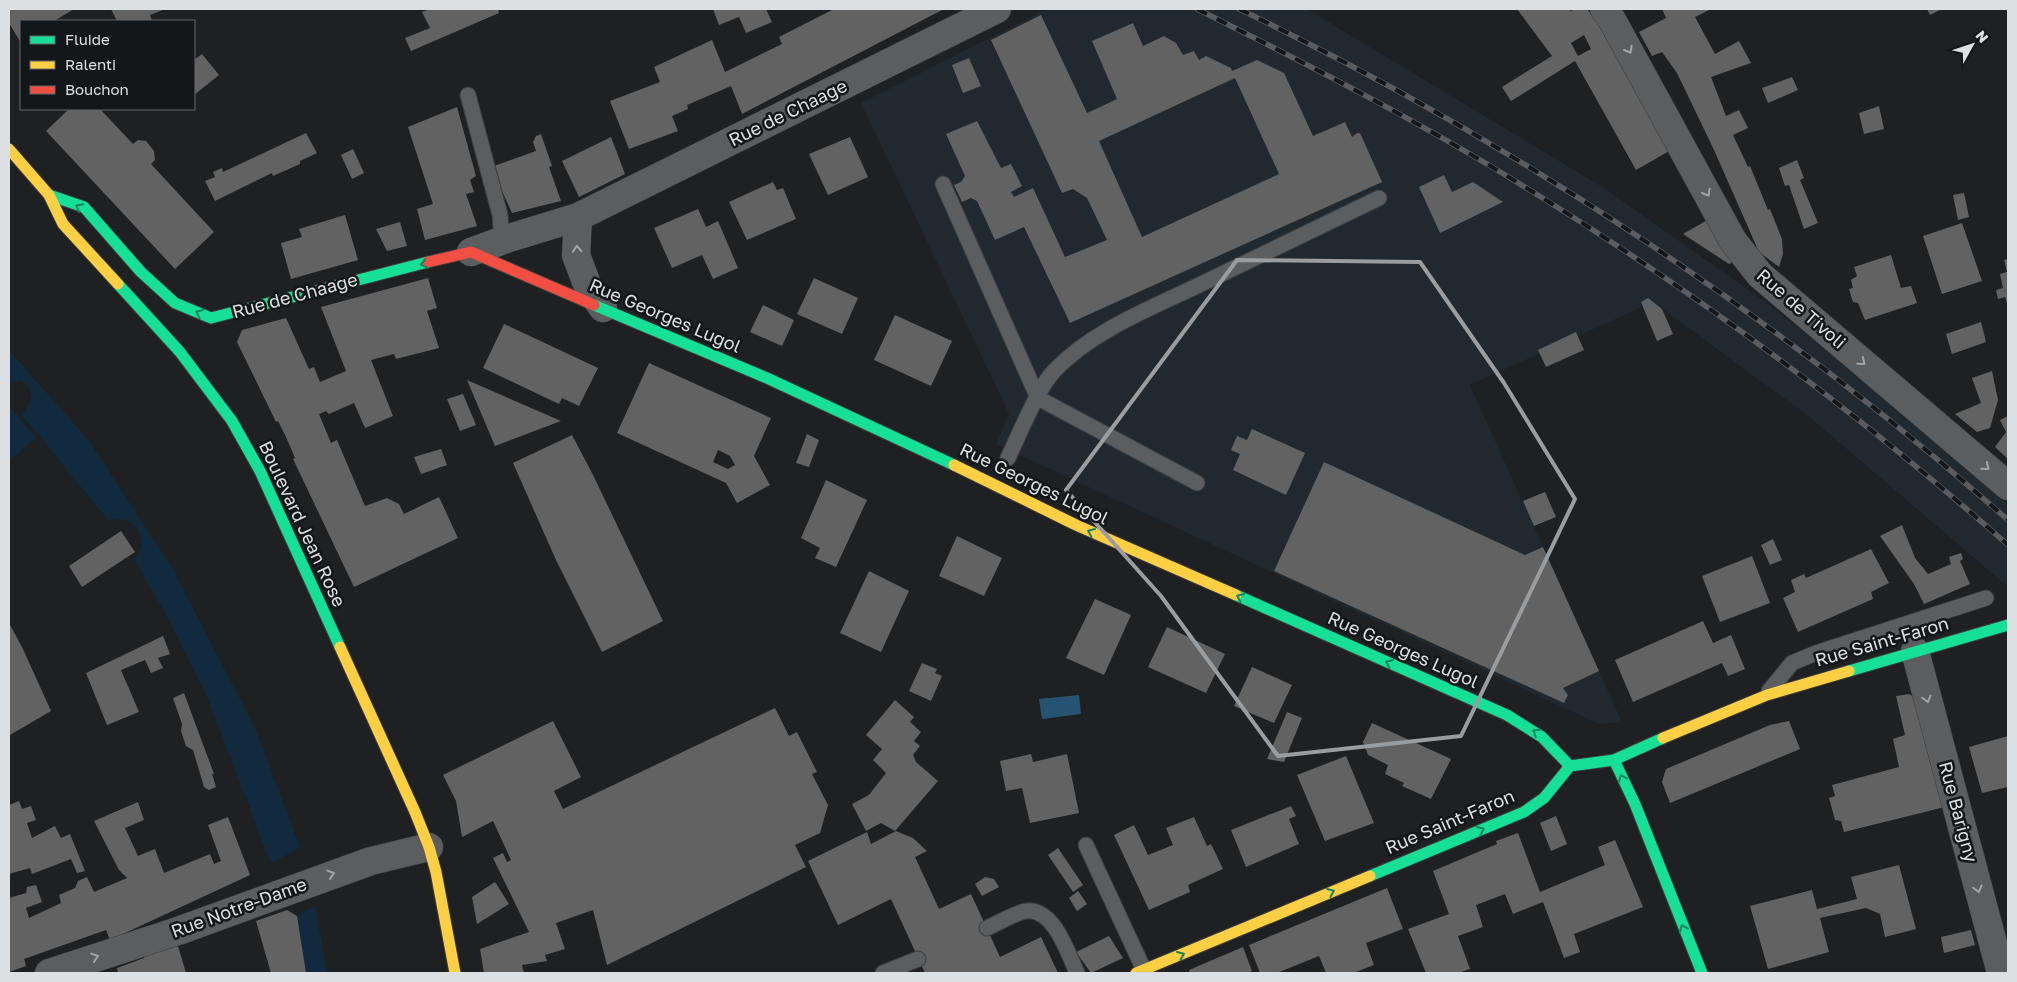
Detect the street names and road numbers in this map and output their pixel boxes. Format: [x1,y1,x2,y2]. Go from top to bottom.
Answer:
street label: Rue de Chaage [725,74,850,150]
street label: Rue de Tivoli [1753,264,1851,353]
street label: Rue de Chaage [230,268,360,322]
street label: Rue Georges Lugol [586,273,745,357]
street label: Boulevard Jean Rose [255,437,351,610]
street label: Rue Georges Lugol [957,438,1112,529]
street label: Rue Georges Lugol [1325,606,1482,692]
street label: Rue Saint-Faron [1812,611,1951,671]
street label: Rue Barigny [1935,759,1983,865]
street label: Rue Saint-Faron [1382,784,1517,858]
street label: Rue Notre-Dame [168,872,309,942]

